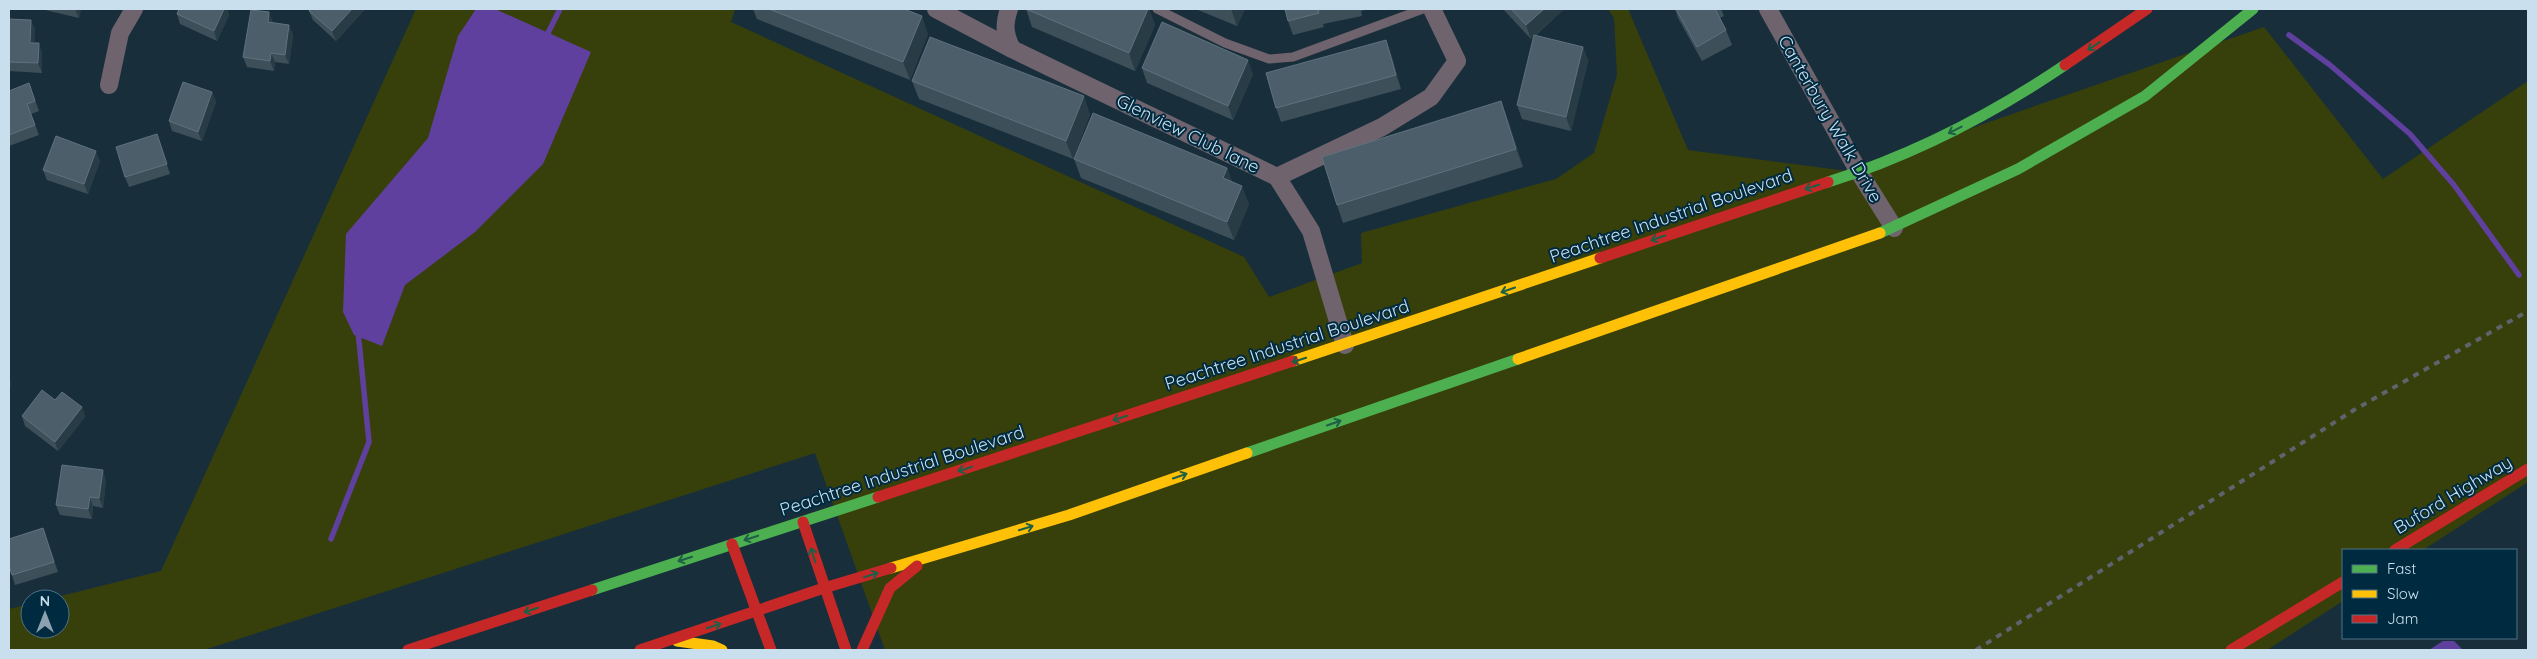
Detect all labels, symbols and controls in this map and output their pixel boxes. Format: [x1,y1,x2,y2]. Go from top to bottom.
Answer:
street label: Canterbury Walk Drive [1773,31,1888,207]
one-way arrow [2087,41,2101,51]
street label: Glenview Club lane [1113,89,1264,178]
one-way arrow [1948,126,1963,135]
street label: Peachtree Industrial Boulevard [1546,163,1795,268]
one-way arrow [1805,182,1821,192]
one-way arrow [1651,234,1667,243]
one-way arrow [1501,286,1516,295]
street label: Peachtree Industrial Boulevard [1162,294,1412,395]
one-way arrow [1292,356,1307,365]
one-way arrow [1112,414,1128,424]
one-way arrow [1325,418,1341,427]
street label: Peachtree Industrial Boulevard [777,420,1027,521]
street label: Buford Highway [2389,450,2516,539]
one-way arrow [957,464,973,474]
one-way arrow [1172,471,1187,480]
one-way arrow [1018,522,1034,532]
one-way arrow [743,534,759,544]
one-way arrow [808,547,818,563]
legend [2342,549,2517,639]
one-way arrow [678,555,694,565]
text: Fast [2387,559,2416,578]
one-way arrow [862,570,878,580]
text: Slow [2387,584,2419,603]
north arrow [20,589,70,639]
text: N [40,592,50,610]
one-way arrow [524,606,539,615]
text: Jam [2387,609,2418,628]
one-way arrow [706,620,722,630]

